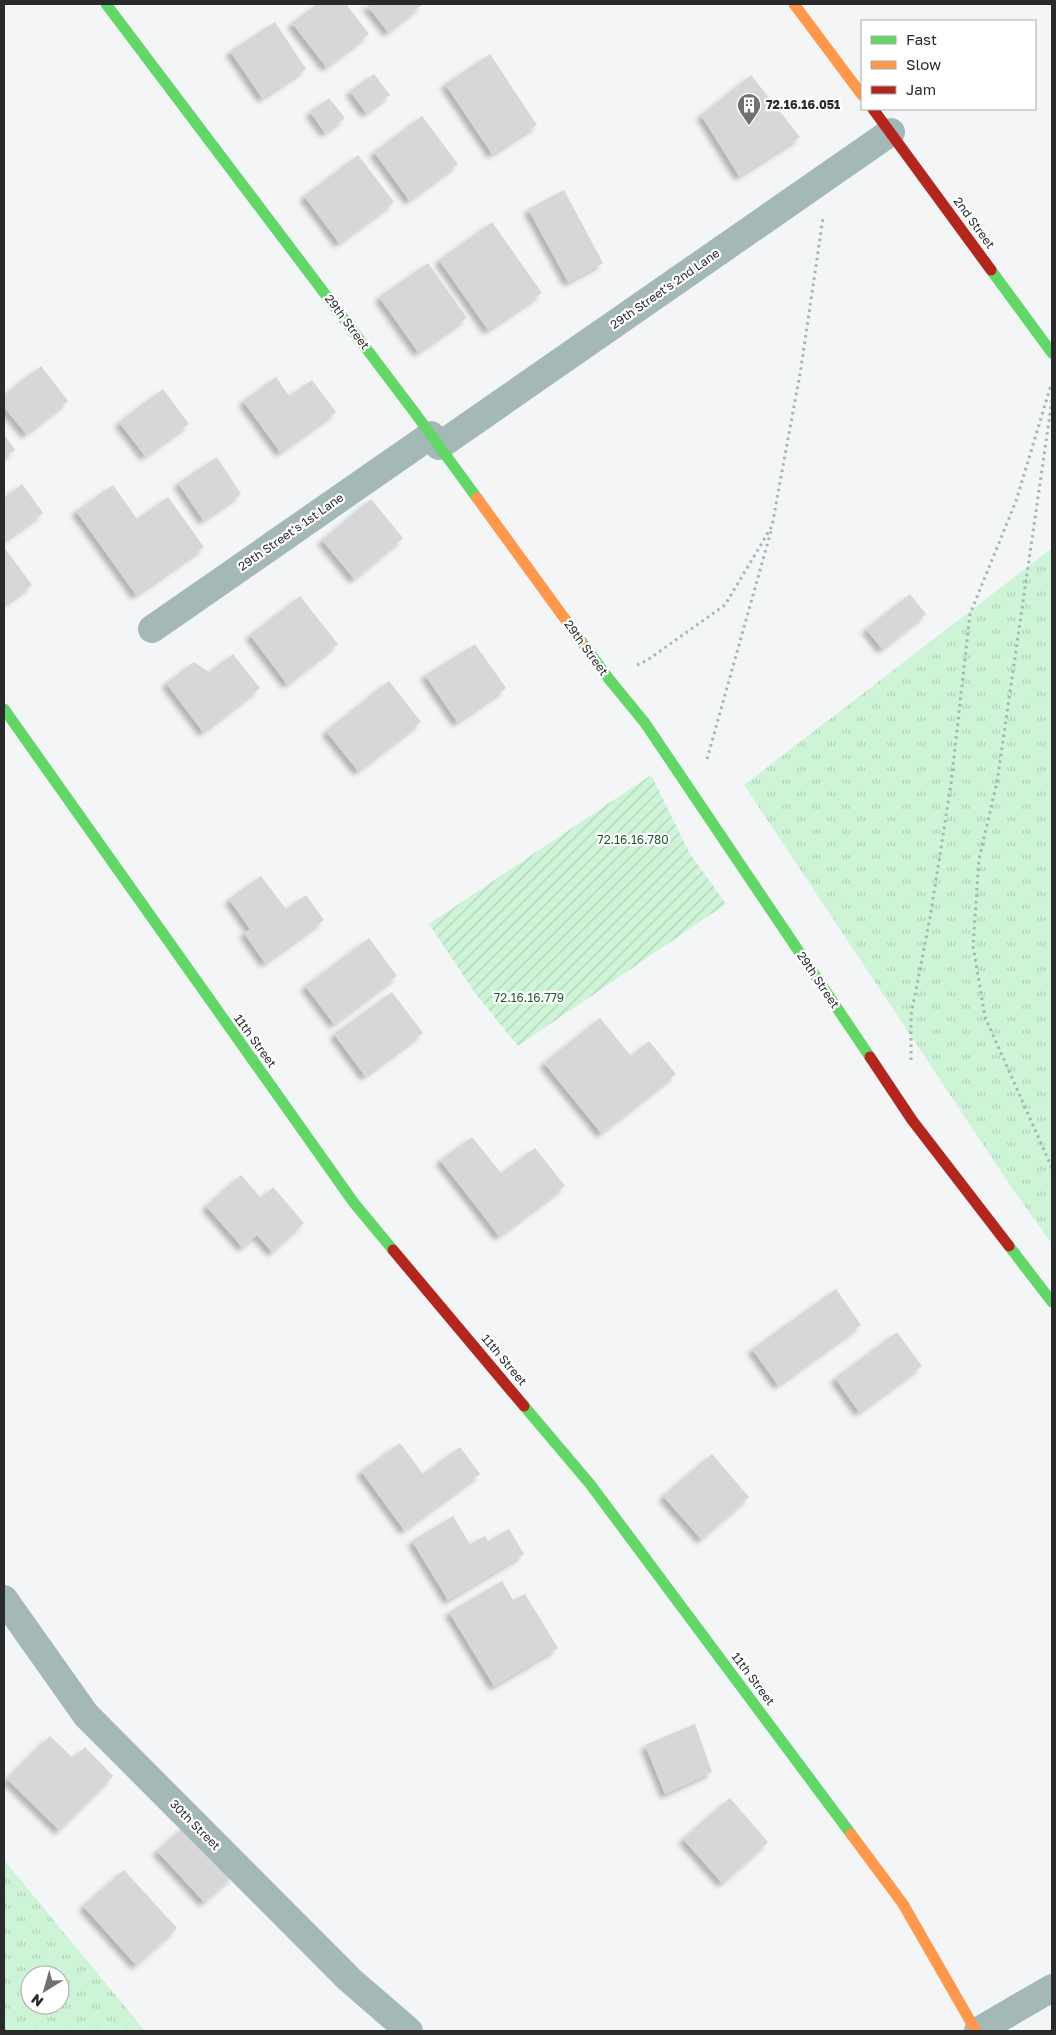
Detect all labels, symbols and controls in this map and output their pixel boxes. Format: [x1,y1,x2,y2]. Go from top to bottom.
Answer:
legend [861,20,1036,110]
text: Fast [906,30,937,48]
text: Slow [906,55,941,73]
text: Jam [906,80,936,98]
building icon: 72.16.16.051 [736,92,762,126]
place label: 72.16.16.051 [766,97,840,112]
street label: 2nd Street [951,194,998,252]
street label: 29th Street's 2nd Lane [607,245,722,332]
street label: 29th Street [322,291,373,352]
street label: 29th Street's 1st Lane [235,490,346,574]
street label: 29th Street [561,617,612,679]
park label: 72.16.16.780 [597,832,669,847]
street label: 29th Street [794,949,843,1011]
park label: 72.16.16.779 [494,990,564,1005]
street label: 11th Street [231,1011,280,1070]
street label: 11th Street [479,1331,530,1389]
street label: 11th Street [729,1649,778,1708]
street label: 30th Street [167,1796,224,1853]
north arrow [20,1965,70,2015]
text: N [28,1991,46,2011]

